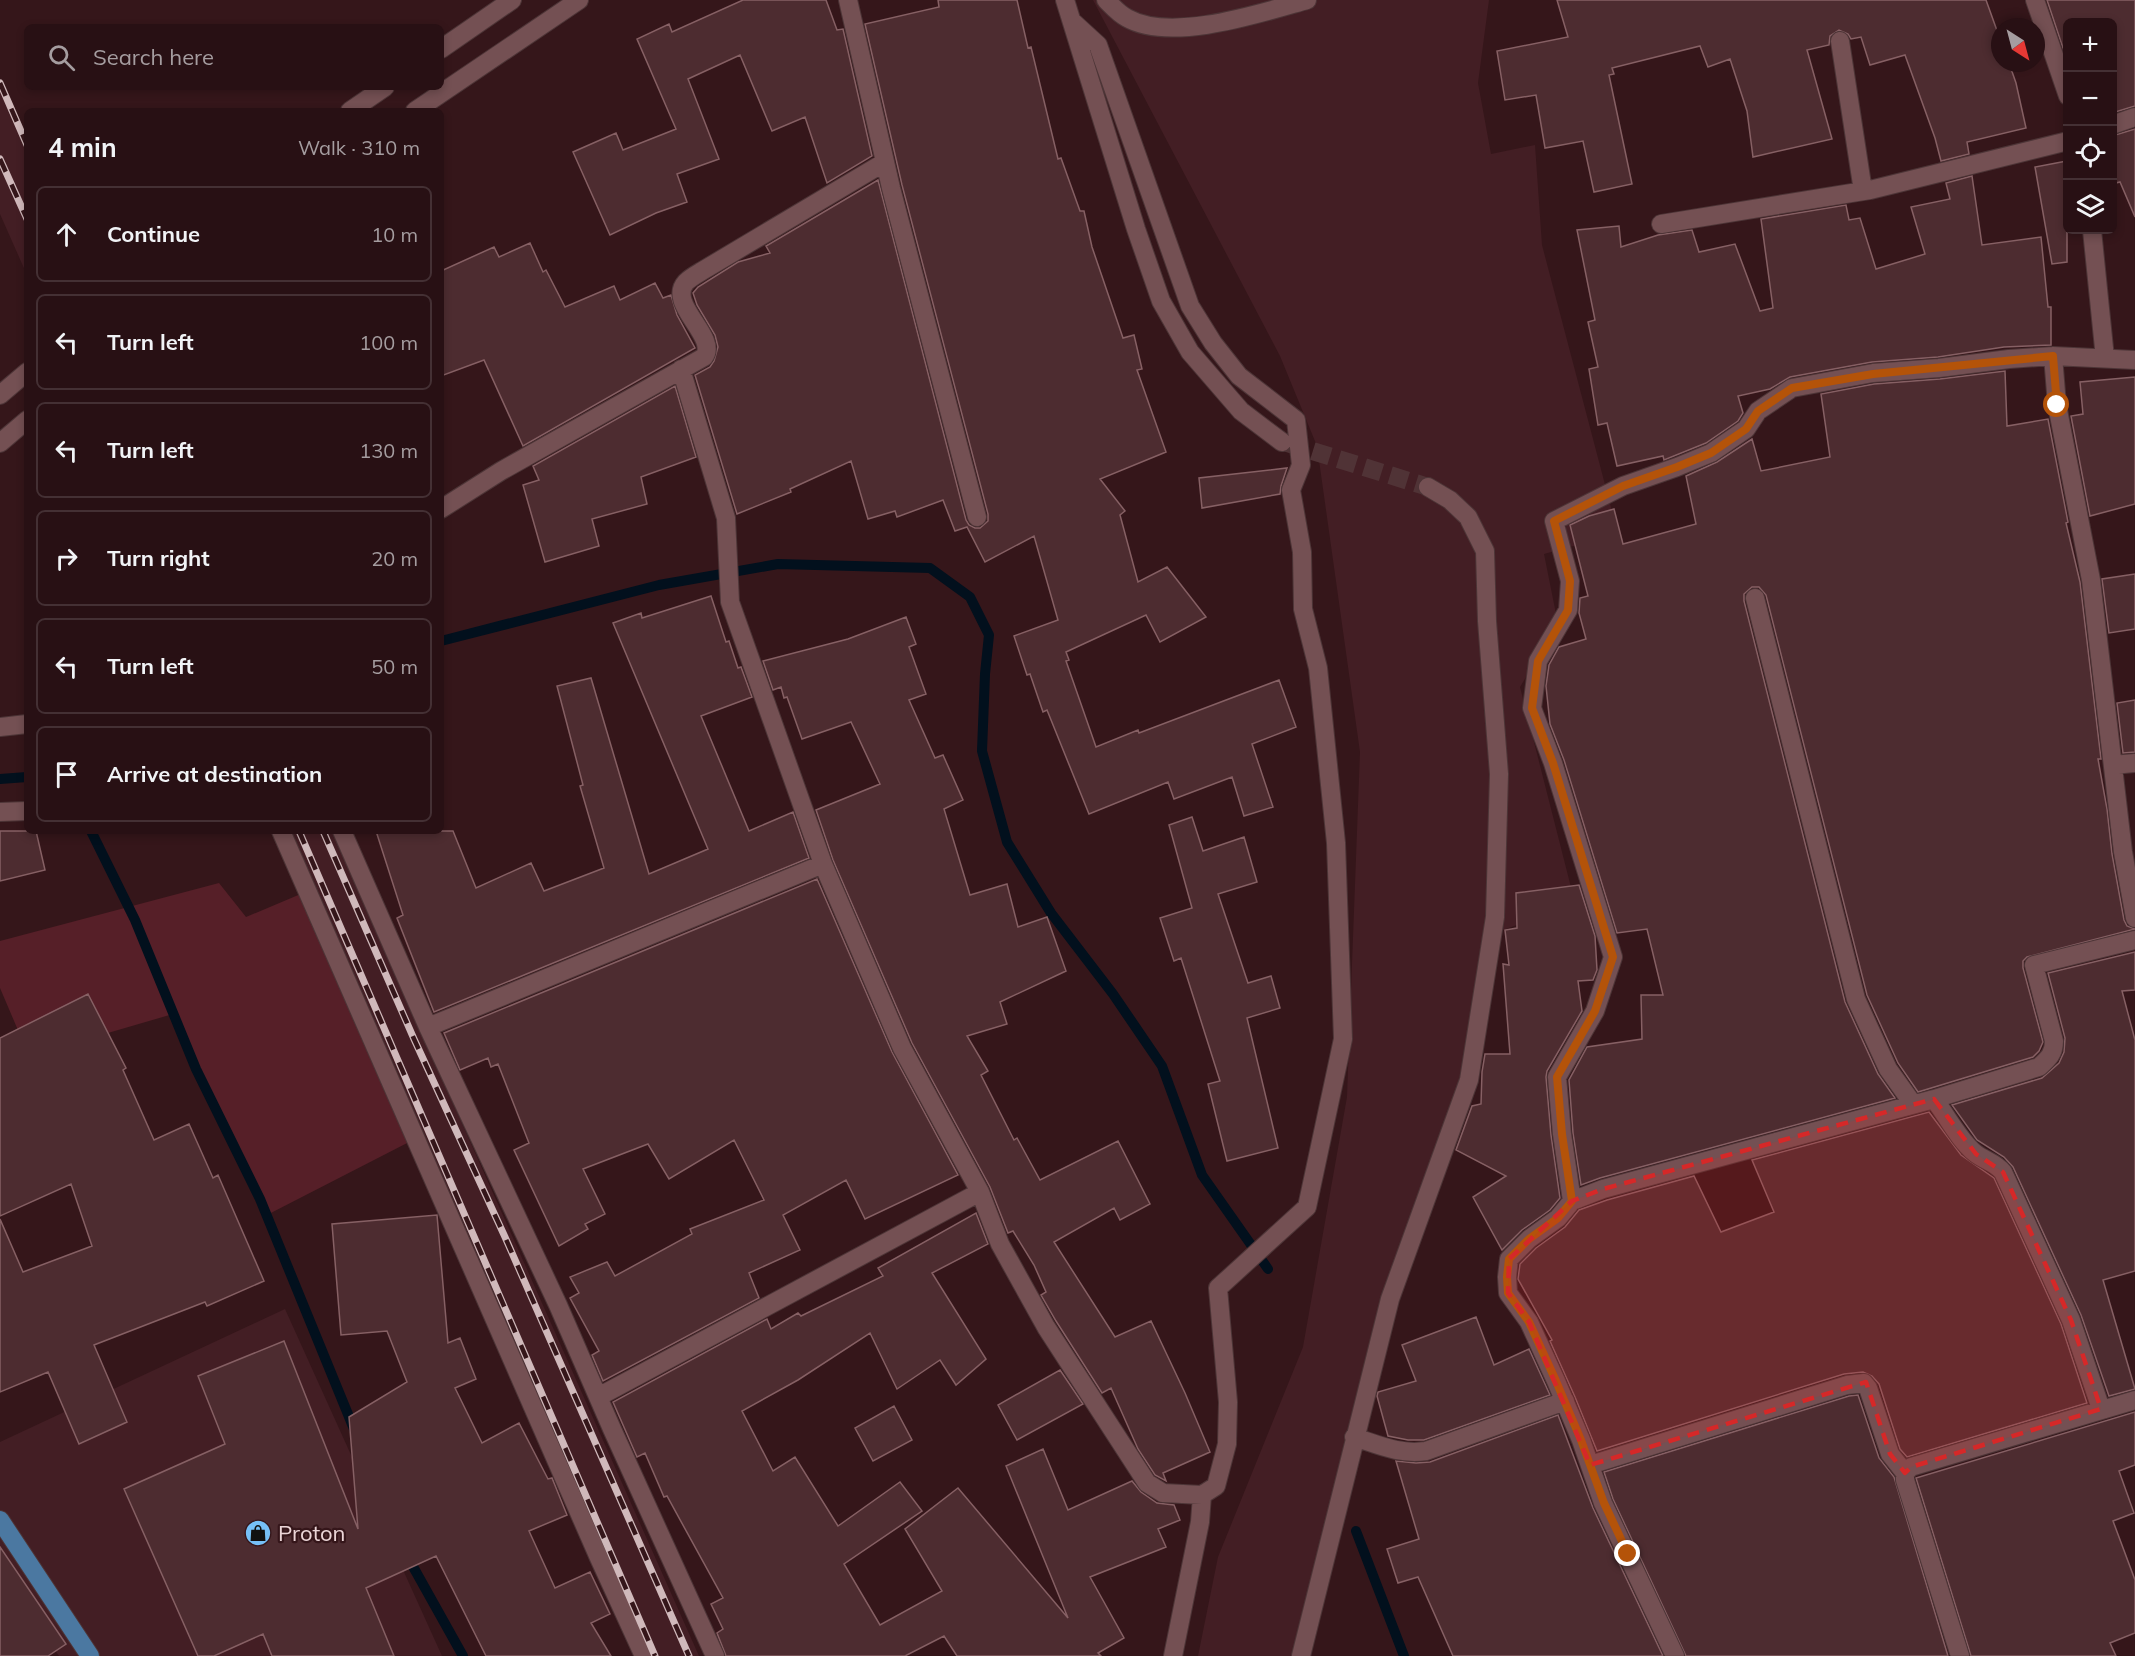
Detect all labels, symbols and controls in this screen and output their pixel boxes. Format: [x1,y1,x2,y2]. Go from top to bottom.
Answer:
north arrow [1991,18,2045,72]
map controls [2063,18,2117,234]
button: + [2063,18,2117,72]
search box [24,24,444,90]
icon: search [45,41,78,74]
text: Search here [93,43,214,71]
button: − [2063,72,2117,126]
button: locate [2063,126,2117,180]
text: 4 min [48,131,117,164]
text: Walk · 310 m [298,135,420,160]
button: layers [2063,180,2117,234]
icon: ahead [50,218,83,251]
text: Continue [107,220,200,248]
text: 10 m [371,222,418,247]
icon: left [50,326,83,359]
text: Turn left [107,328,194,356]
text: 100 m [359,330,418,355]
route start [2043,391,2069,417]
icon: left [50,434,83,467]
text: Turn left [107,436,194,464]
text: 130 m [359,438,418,463]
icon: right [50,542,83,575]
text: Turn right [107,544,210,572]
text: 20 m [371,546,418,571]
icon: left [50,650,83,683]
text: Turn left [107,652,194,680]
text: 50 m [371,654,418,679]
icon: arrive [50,758,83,791]
text: Arrive at destination [107,760,322,788]
shop icon: Proton [243,1518,273,1548]
place label: Proton [278,1519,345,1547]
route end [1614,1540,1640,1566]

